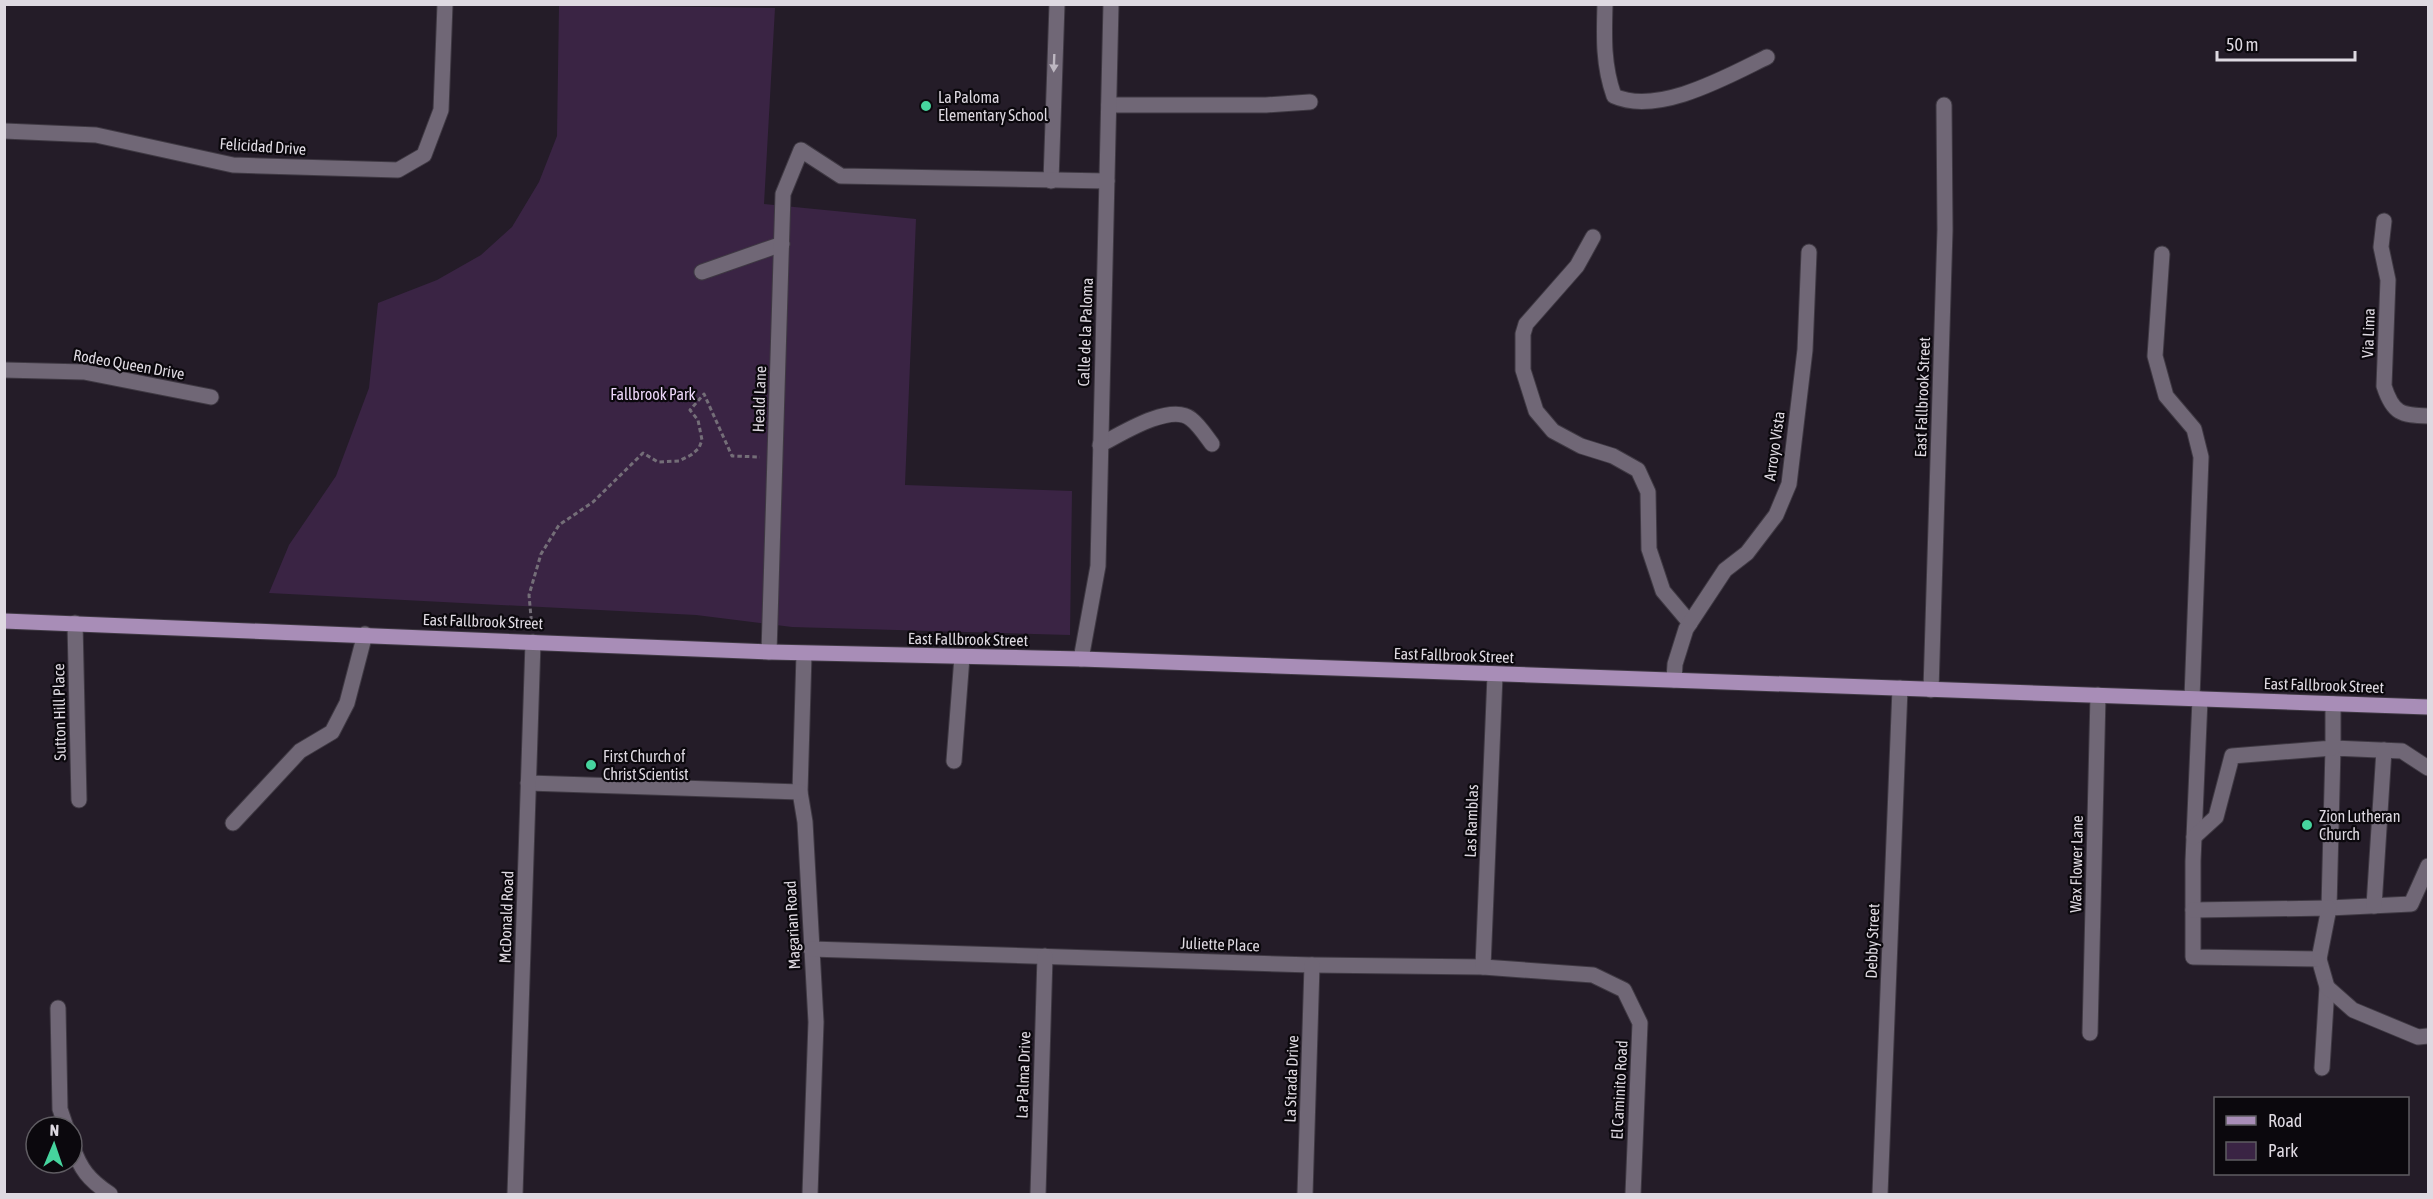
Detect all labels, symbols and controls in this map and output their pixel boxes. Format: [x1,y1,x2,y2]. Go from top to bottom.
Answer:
scale bar [2217,24,2355,62]
text: 50 m [2226,34,2258,55]
one-way arrow [1050,53,1059,72]
place label: La Paloma Elementary School [938,88,1049,125]
marker: La Paloma Elementary School [919,99,933,113]
street label: Felicidad Drive [219,134,307,158]
street label: Calle de la Paloma [1074,277,1096,387]
street label: Via Lima [2358,308,2378,358]
street label: East Fallbrook Street [1911,336,1933,457]
street label: Rodeo Queen Drive [72,345,186,383]
street label: Heald Lane [749,365,769,433]
park label: Fallbrook Park [610,385,696,403]
street label: Arroyo Vista [1760,410,1789,482]
street label: East Fallbrook Street [423,610,544,632]
street label: East Fallbrook Street [908,629,1029,649]
street label: East Fallbrook Street [1394,644,1515,666]
street label: Sutton Hill Place [49,663,69,761]
street label: East Fallbrook Street [2264,674,2385,696]
place label: First Church of Christ Scientist [603,747,689,783]
marker: First Church of Christ Scientist [584,758,598,772]
street label: Las Ramblas [1461,784,1481,858]
place label: Zion Lutheran Church [2319,807,2401,843]
street label: Wax Flower Lane [2066,815,2086,913]
marker: Zion Lutheran Church [2300,818,2314,832]
street label: McDonald Road [495,870,517,964]
street label: Magarian Road [781,880,804,970]
street label: Debby Street [1862,903,1883,979]
street label: Juliette Place [1180,934,1260,954]
street label: La Palma Drive [1012,1031,1034,1119]
street label: La Strada Drive [1280,1035,1302,1123]
street label: El Caminito Road [1607,1040,1631,1140]
legend [2214,1097,2409,1175]
text: Road [2268,1110,2302,1131]
north arrow [24,1115,84,1175]
text: N [49,1121,60,1139]
text: Park [2268,1140,2298,1161]

